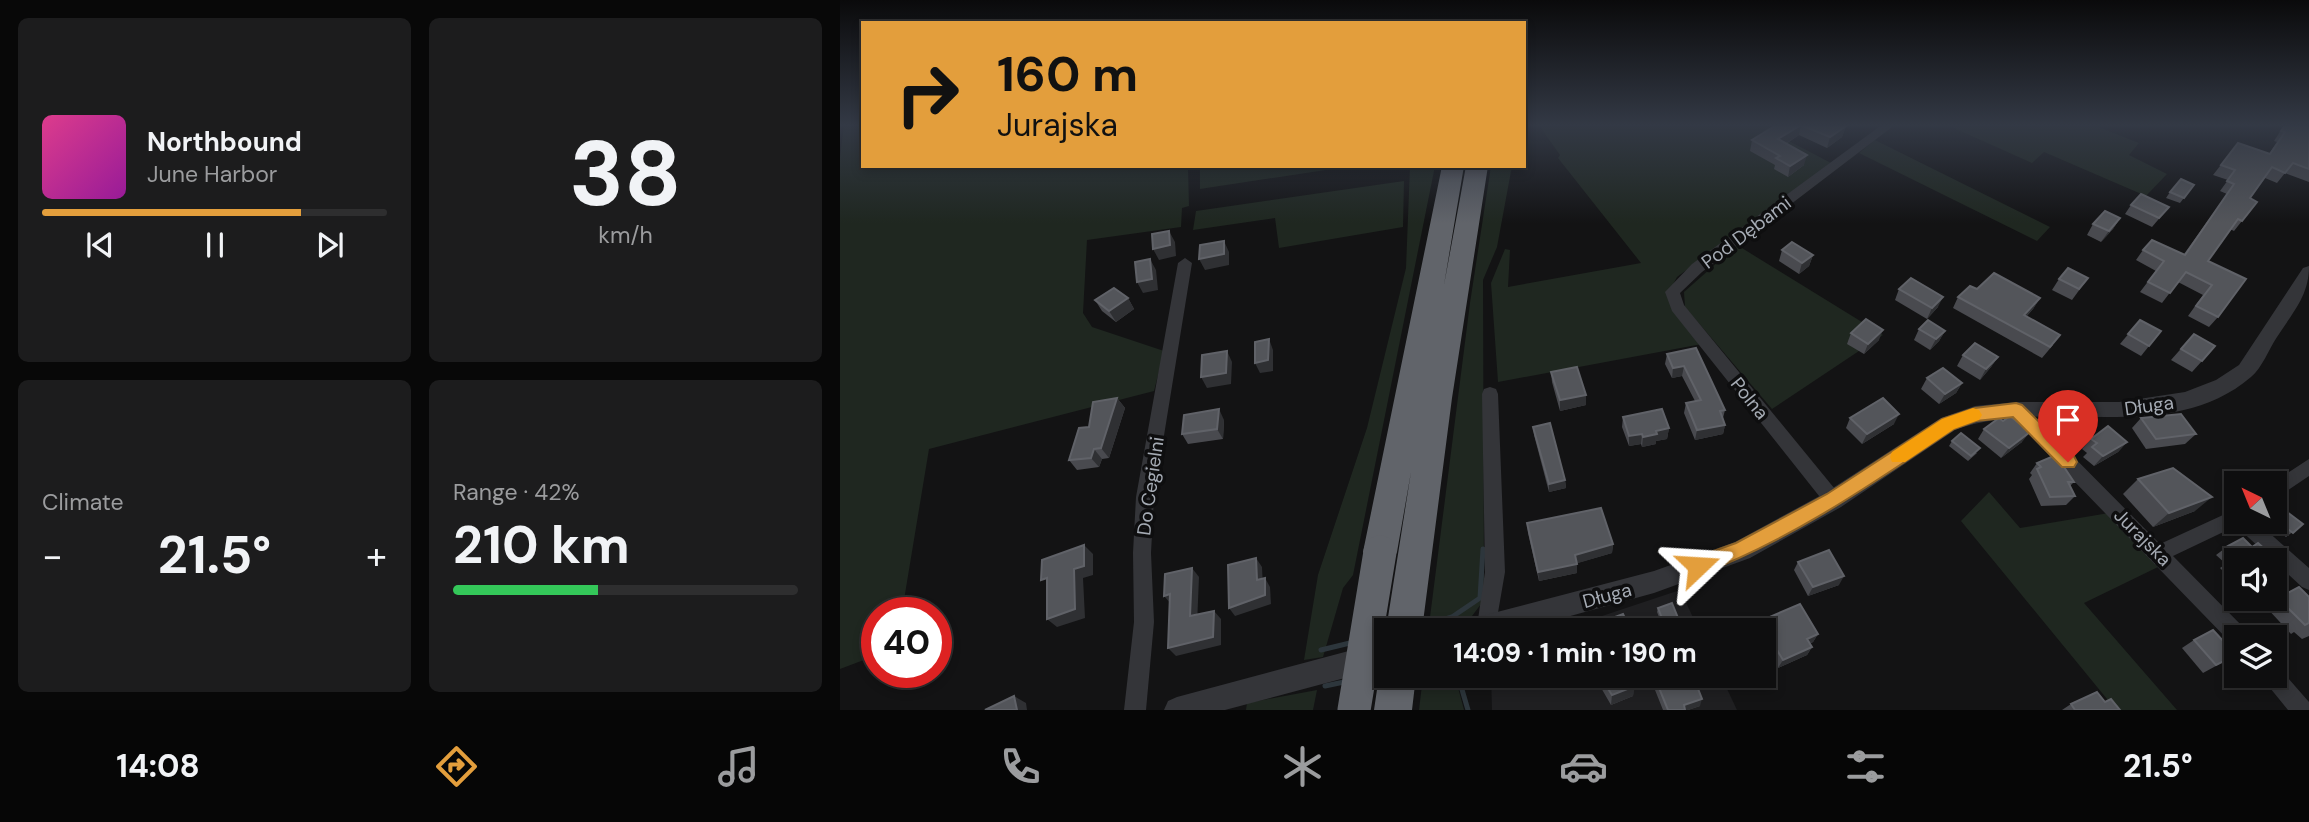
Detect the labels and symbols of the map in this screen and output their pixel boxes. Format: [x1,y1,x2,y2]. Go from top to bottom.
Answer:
street label: Pod Dębami [1696,190,1796,274]
street label: Polna [1725,372,1774,425]
pin [2038,390,2098,462]
street label: Długa [2123,390,2175,421]
street label: Do Cegielni [1131,435,1170,537]
north arrow [2224,471,2287,534]
street label: Jurajska [2108,503,2177,572]
position arrow [1661,529,1735,603]
street label: Długa [1580,577,1634,614]
speed limit sign: 40 [861,597,952,688]

